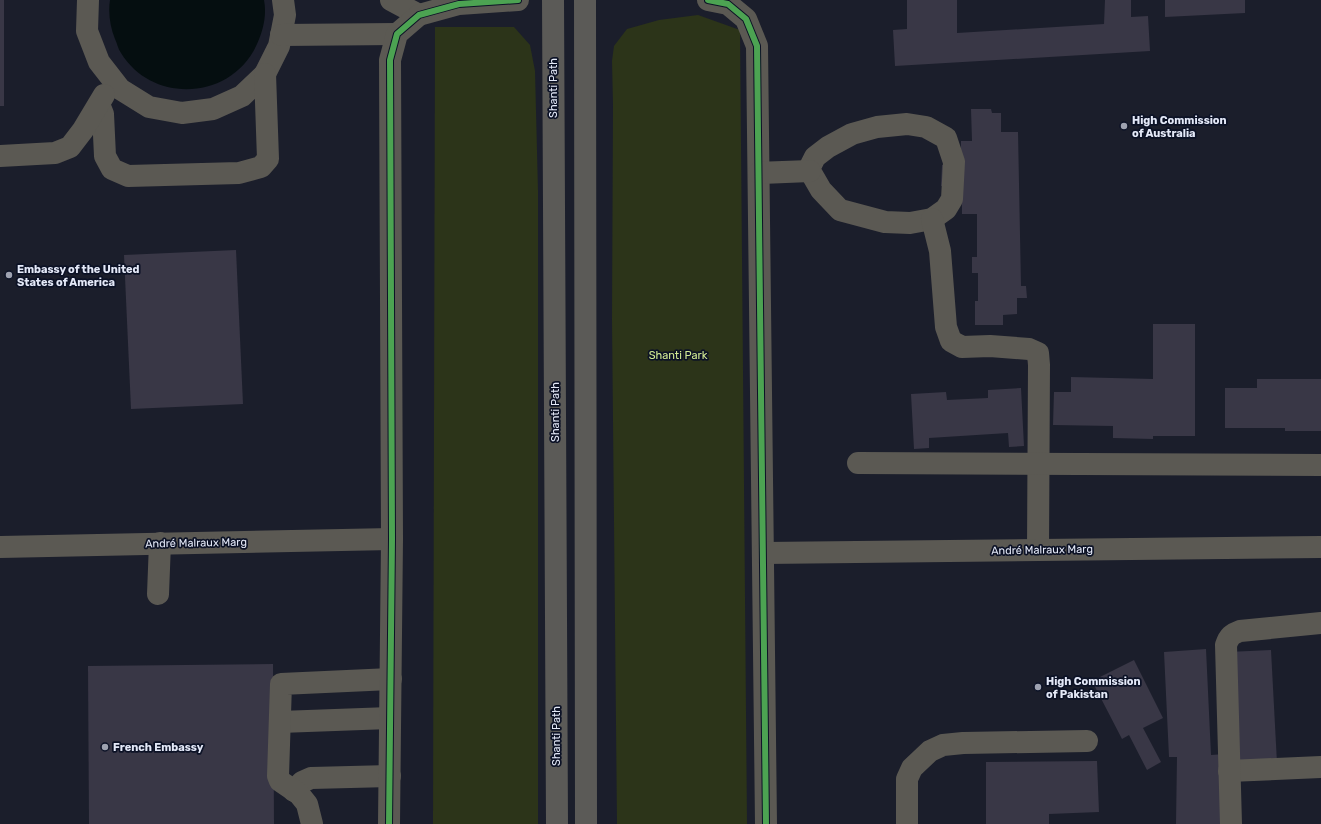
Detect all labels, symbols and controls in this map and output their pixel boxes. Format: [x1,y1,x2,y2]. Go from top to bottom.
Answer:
street label: Shanti Path [547,58,560,118]
place label: High Commission of Australia [1132,114,1227,140]
marker: High Commission of Australia [1119,121,1129,131]
place label: Embassy of the United States of America [17,263,140,289]
marker: Embassy of the United States of America [4,270,14,280]
park label: Shanti Park [649,349,708,362]
street label: Shanti Path [549,382,562,442]
street label: André Malraux Marg [145,536,247,550]
street label: André Malraux Marg [991,543,1093,557]
place label: High Commission of Pakistan [1046,675,1141,701]
marker: High Commission of Pakistan [1033,682,1043,692]
street label: Shanti Path [550,706,563,766]
place label: French Embassy [113,741,204,754]
marker: French Embassy [100,742,110,752]

